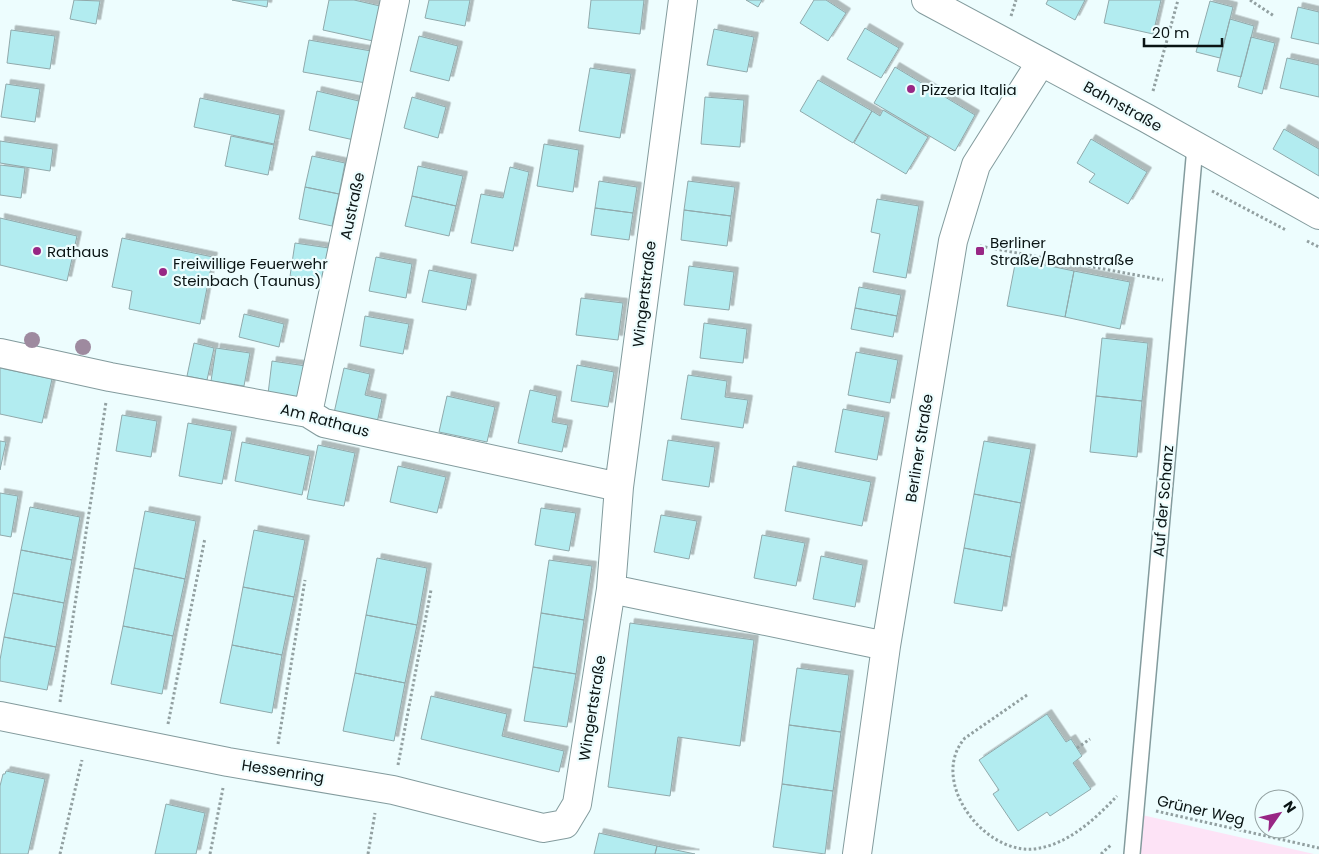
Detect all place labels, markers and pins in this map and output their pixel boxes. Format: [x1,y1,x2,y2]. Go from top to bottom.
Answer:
place label: Pizzeria Italia [921,79,1017,100]
marker: Pizzeria Italia [905,83,917,95]
place label: Berliner Straße/Bahnstraße [990,232,1134,270]
place label: Rathaus [47,241,109,262]
marker: Rathaus [31,245,43,257]
marker: Berliner Straße/Bahnstraße [974,245,986,257]
place label: Freiwillige Feuerwehr Steinbach (Taunus) [173,253,328,291]
marker: Freiwillige Feuerwehr Steinbach (Taunus) [157,266,169,278]

